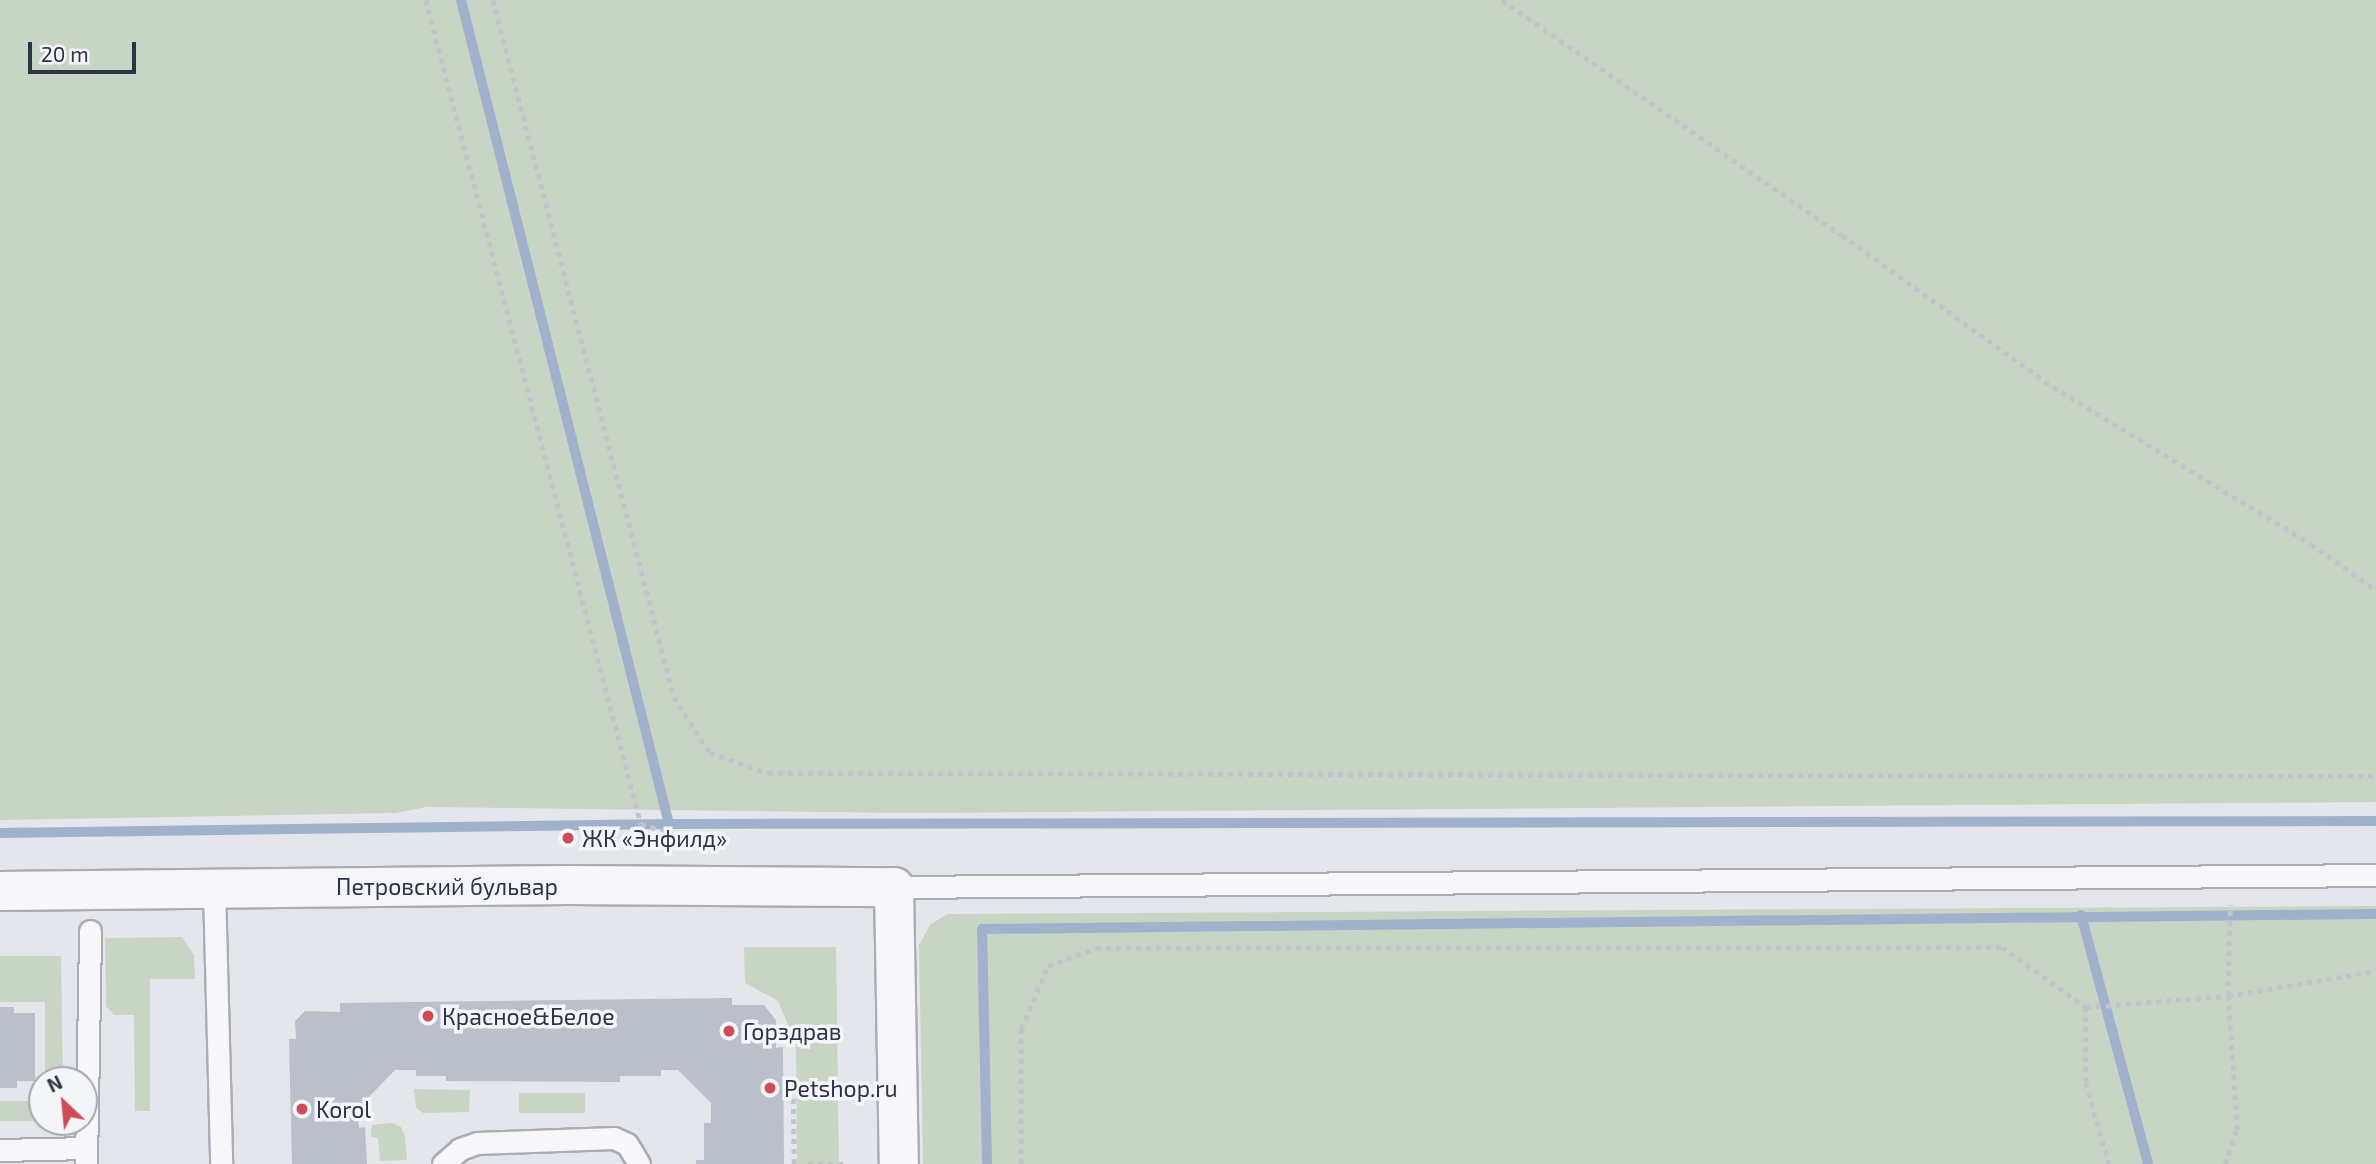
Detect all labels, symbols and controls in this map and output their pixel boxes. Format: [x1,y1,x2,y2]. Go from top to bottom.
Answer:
scale bar [32,28,140,72]
text: 20 m [41,41,89,66]
place label: ЖК «Энфилд» [582,824,727,852]
marker: ЖК «Энфилд» [560,830,576,846]
street label: Петровский бульвар [336,872,558,900]
place label: Красное&Белое [442,1002,615,1030]
marker: Красное&Белое [420,1008,436,1024]
place label: Горздрав [743,1017,841,1045]
marker: Горздрав [721,1023,737,1039]
north arrow [28,1066,98,1136]
text: N [43,1070,66,1097]
place label: Petshop.ru [784,1074,898,1102]
marker: Petshop.ru [762,1080,778,1096]
place label: Korol [316,1095,371,1123]
marker: Korol [294,1101,310,1117]

